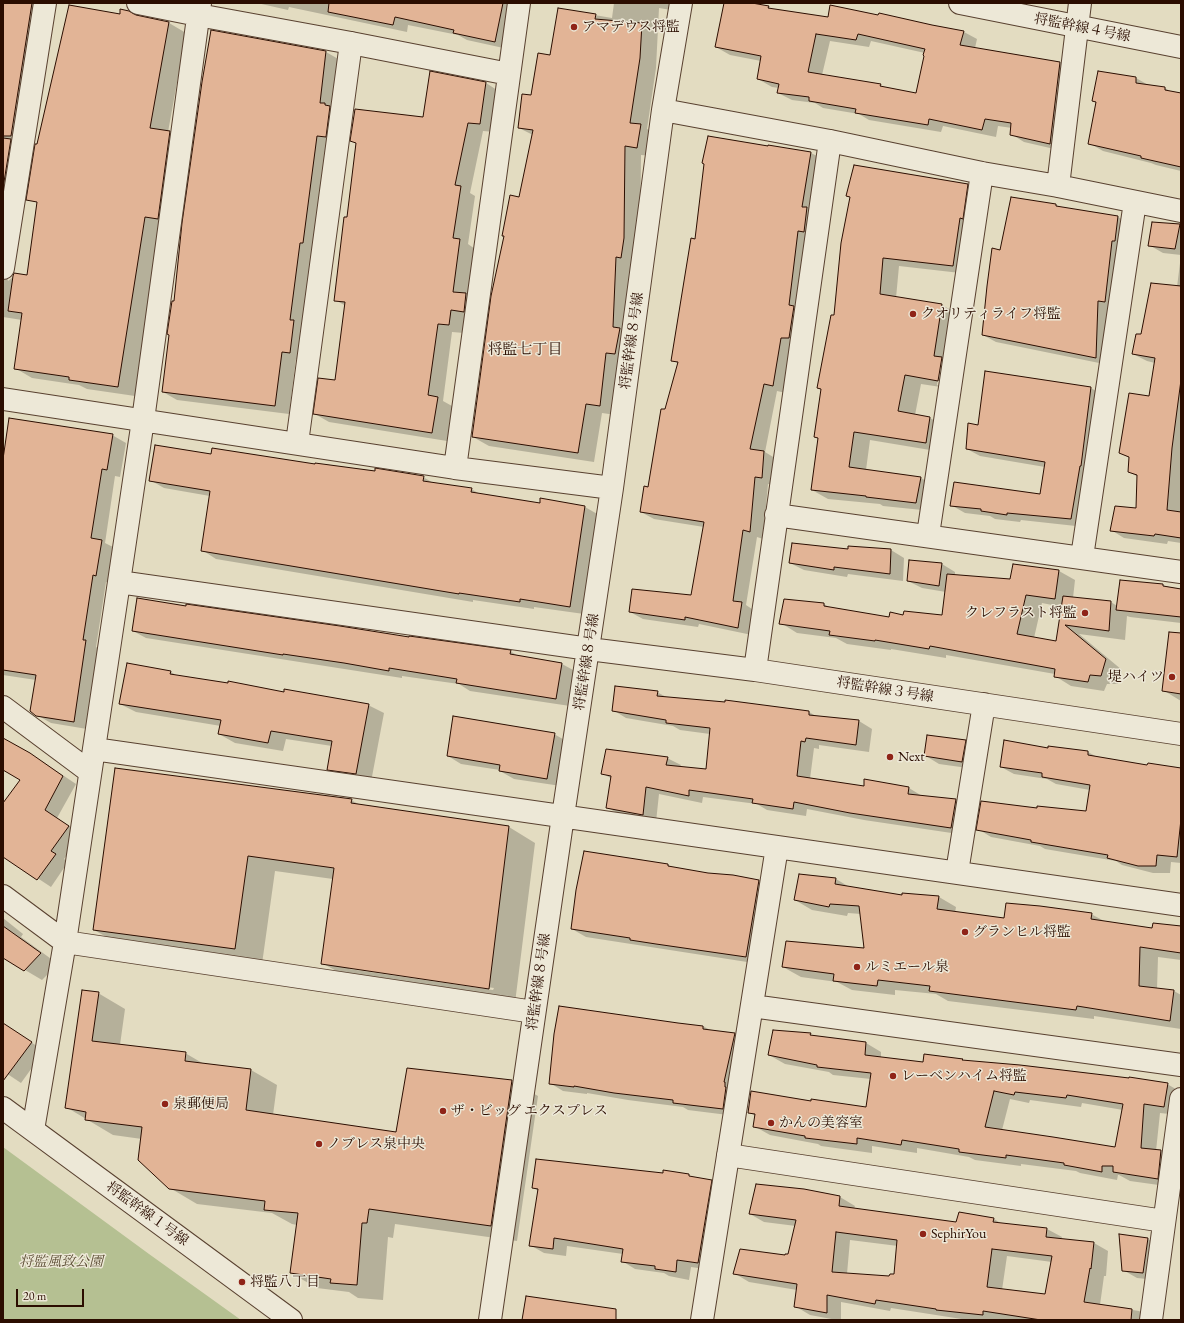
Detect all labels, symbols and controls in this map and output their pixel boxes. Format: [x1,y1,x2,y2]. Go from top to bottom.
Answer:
street label: 将監幹線４号線 [1032,10,1132,46]
place label: アマデウス将監 [582,19,680,35]
marker: アマデウス将監 [569,22,579,32]
street label: 将監幹線８号線 [617,291,647,391]
place label: クオリティライフ将監 [921,306,1061,322]
marker: クオリティライフ将監 [908,309,918,319]
district label: 将監七丁目 [488,341,562,359]
place label: クレフラスト将監 [965,605,1077,621]
marker: クレフラスト将監 [1080,608,1090,618]
street label: 将監幹線８号線 [571,612,603,712]
place label: 堤ハイツ [1108,669,1164,685]
marker: 堤ハイツ [1167,672,1177,682]
street label: 将監幹線３号線 [835,674,935,706]
place label: Next [898,749,925,765]
marker: Next [885,752,895,762]
place label: グランヒル将監 [973,924,1071,940]
marker: グランヒル将監 [960,927,970,937]
street label: 将監幹線８号線 [524,932,554,1032]
place label: ルミエール泉 [865,959,949,975]
marker: ルミエール泉 [852,962,862,972]
place label: レーベンハイム将監 [901,1068,1027,1084]
marker: レーベンハイム将監 [888,1071,898,1081]
place label: 泉郵便局 [173,1096,229,1112]
marker: 泉郵便局 [160,1099,170,1109]
place label: ザ・ビッグ エクスプレス [451,1103,608,1119]
marker: ザ・ビッグ エクスプレス [438,1106,448,1116]
place label: かんの美容室 [779,1115,863,1131]
marker: かんの美容室 [766,1118,776,1128]
place label: ノブレス泉中央 [327,1136,425,1152]
marker: ノブレス泉中央 [314,1139,324,1149]
street label: 将監幹線１号線 [102,1178,192,1250]
place label: SephirYou [931,1226,986,1242]
marker: SephirYou [918,1229,928,1239]
park label: 将監風致公園 [19,1254,103,1270]
place label: 将監八丁目 [250,1274,320,1290]
marker: 将監八丁目 [237,1277,247,1287]
scale bar [18,1281,86,1307]
text: 20 m [23,1288,46,1304]

